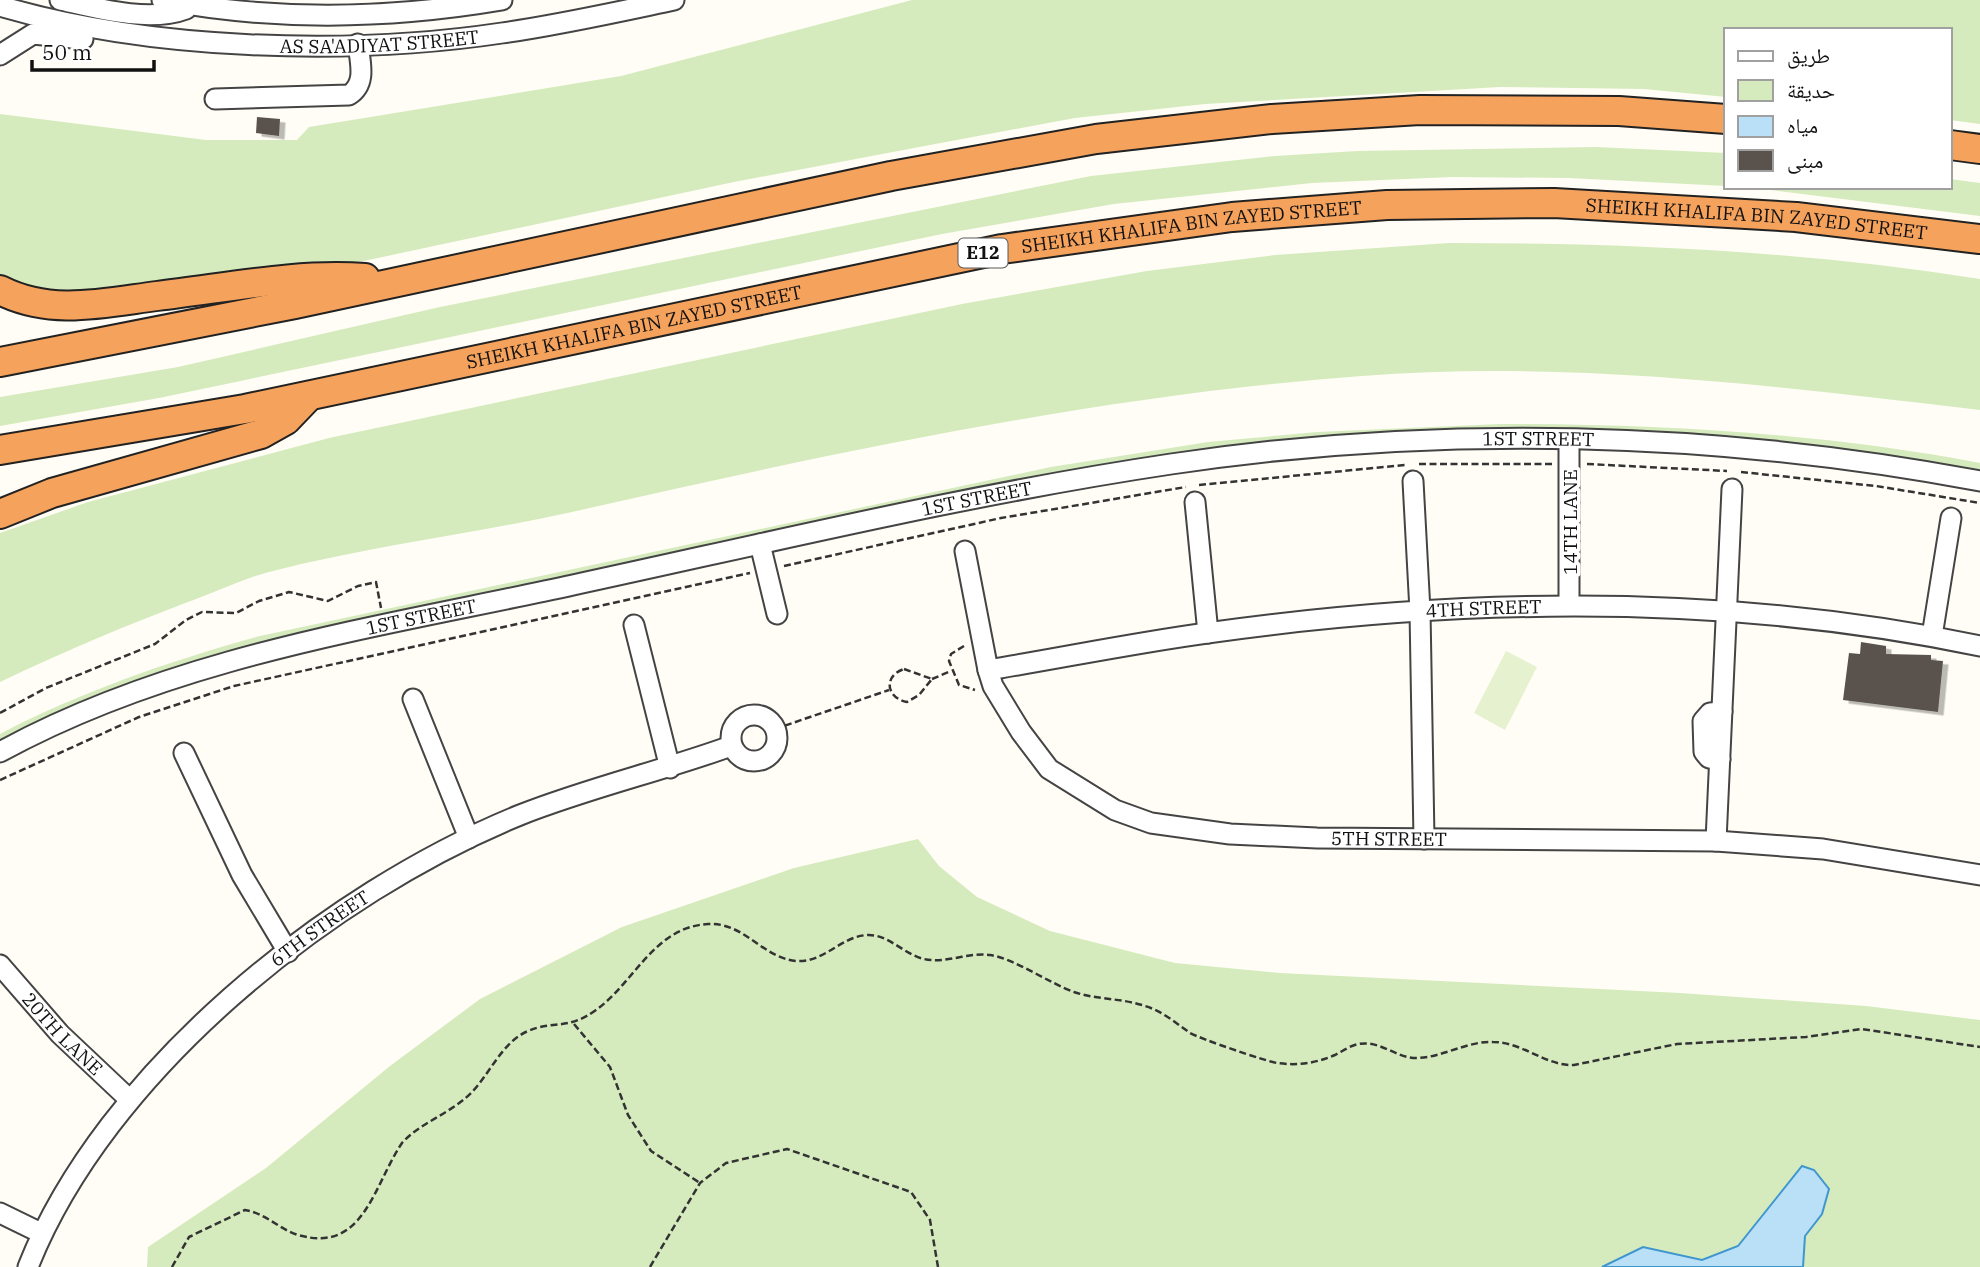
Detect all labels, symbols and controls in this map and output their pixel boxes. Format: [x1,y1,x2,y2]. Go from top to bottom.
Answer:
street label: AS SA'ADIYAT STREET [279,24,480,58]
scale bar [32,28,154,72]
legend [1724,28,1952,189]
text: 50 m [42,38,92,66]
text: طريق [1787,41,1830,69]
text: حديقة [1787,76,1835,104]
text: مياه [1787,111,1818,139]
text: مبنى [1787,146,1823,174]
street label: SHEIKH KHALIFA BIN ZAYED STREET [1585,193,1929,245]
street label: SHEIKH KHALIFA BIN ZAYED STREET [1020,195,1363,258]
road number: E12 [958,239,1007,268]
street label: SHEIKH KHALIFA BIN ZAYED STREET [464,280,804,374]
street label: 1ST STREET [1482,426,1595,451]
street label: 14TH LANE [1558,469,1582,575]
street label: 1ST STREET [919,476,1034,521]
street label: 1ST STREET [364,593,478,640]
street label: 4TH STREET [1425,594,1542,623]
street label: 5TH STREET [1331,826,1447,851]
street label: 6TH STREET [265,885,374,972]
street label: 20TH LANE [17,987,108,1080]

